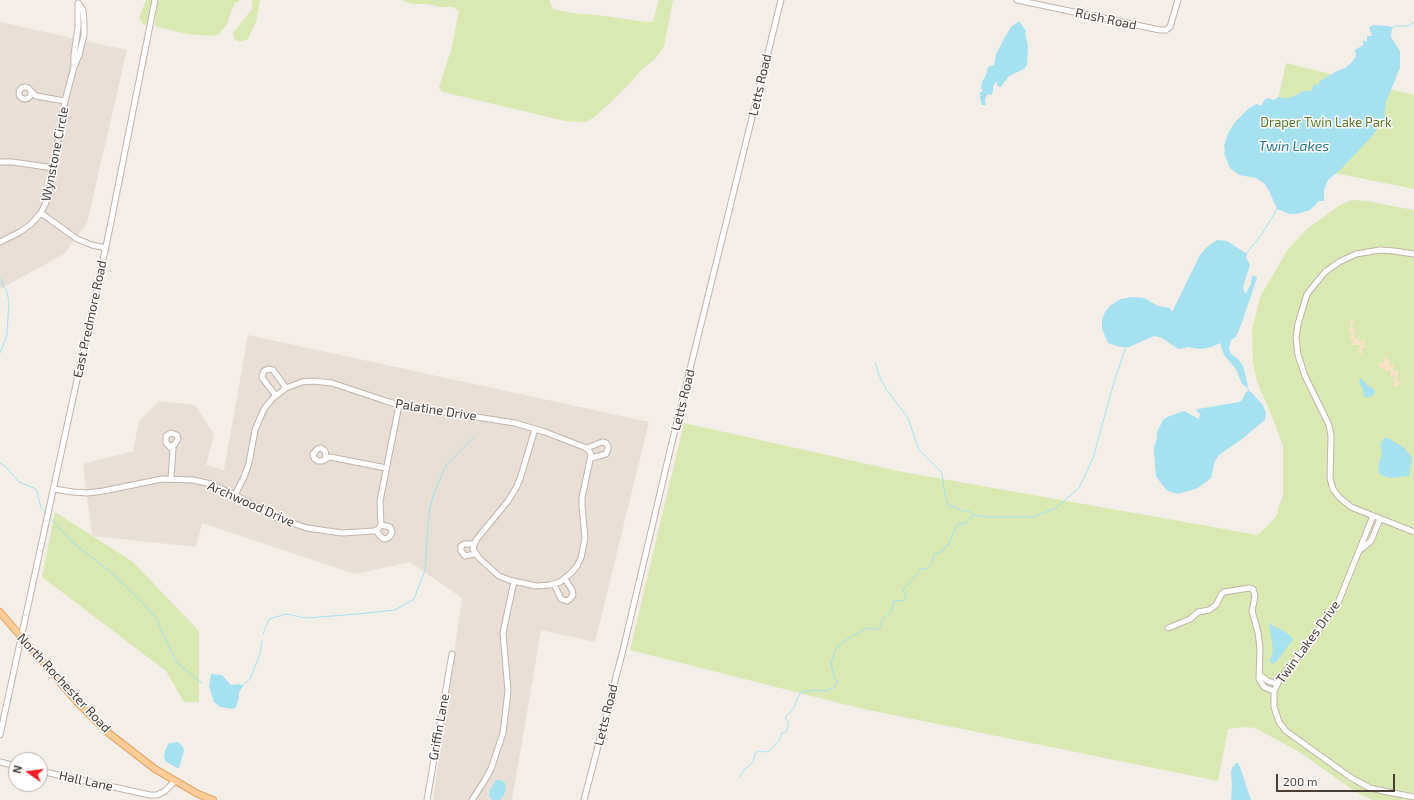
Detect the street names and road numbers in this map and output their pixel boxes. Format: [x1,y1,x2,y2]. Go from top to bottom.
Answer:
street label: Rush Road [1074,5,1138,33]
street label: Letts Road [745,53,775,117]
street label: Wynstone Circle [38,105,72,203]
street label: East Predmore Road [70,259,110,379]
street label: Letts Road [668,368,698,432]
street label: Palatine Drive [394,396,478,424]
street label: Archwood Drive [205,478,297,530]
street label: Twin Lakes Drive [1273,598,1343,686]
street label: North Rochester Road [14,630,114,736]
street label: Letts Road [591,683,621,747]
street label: Griffin Lane [425,692,453,762]
street label: Hall Lane [58,768,114,794]

